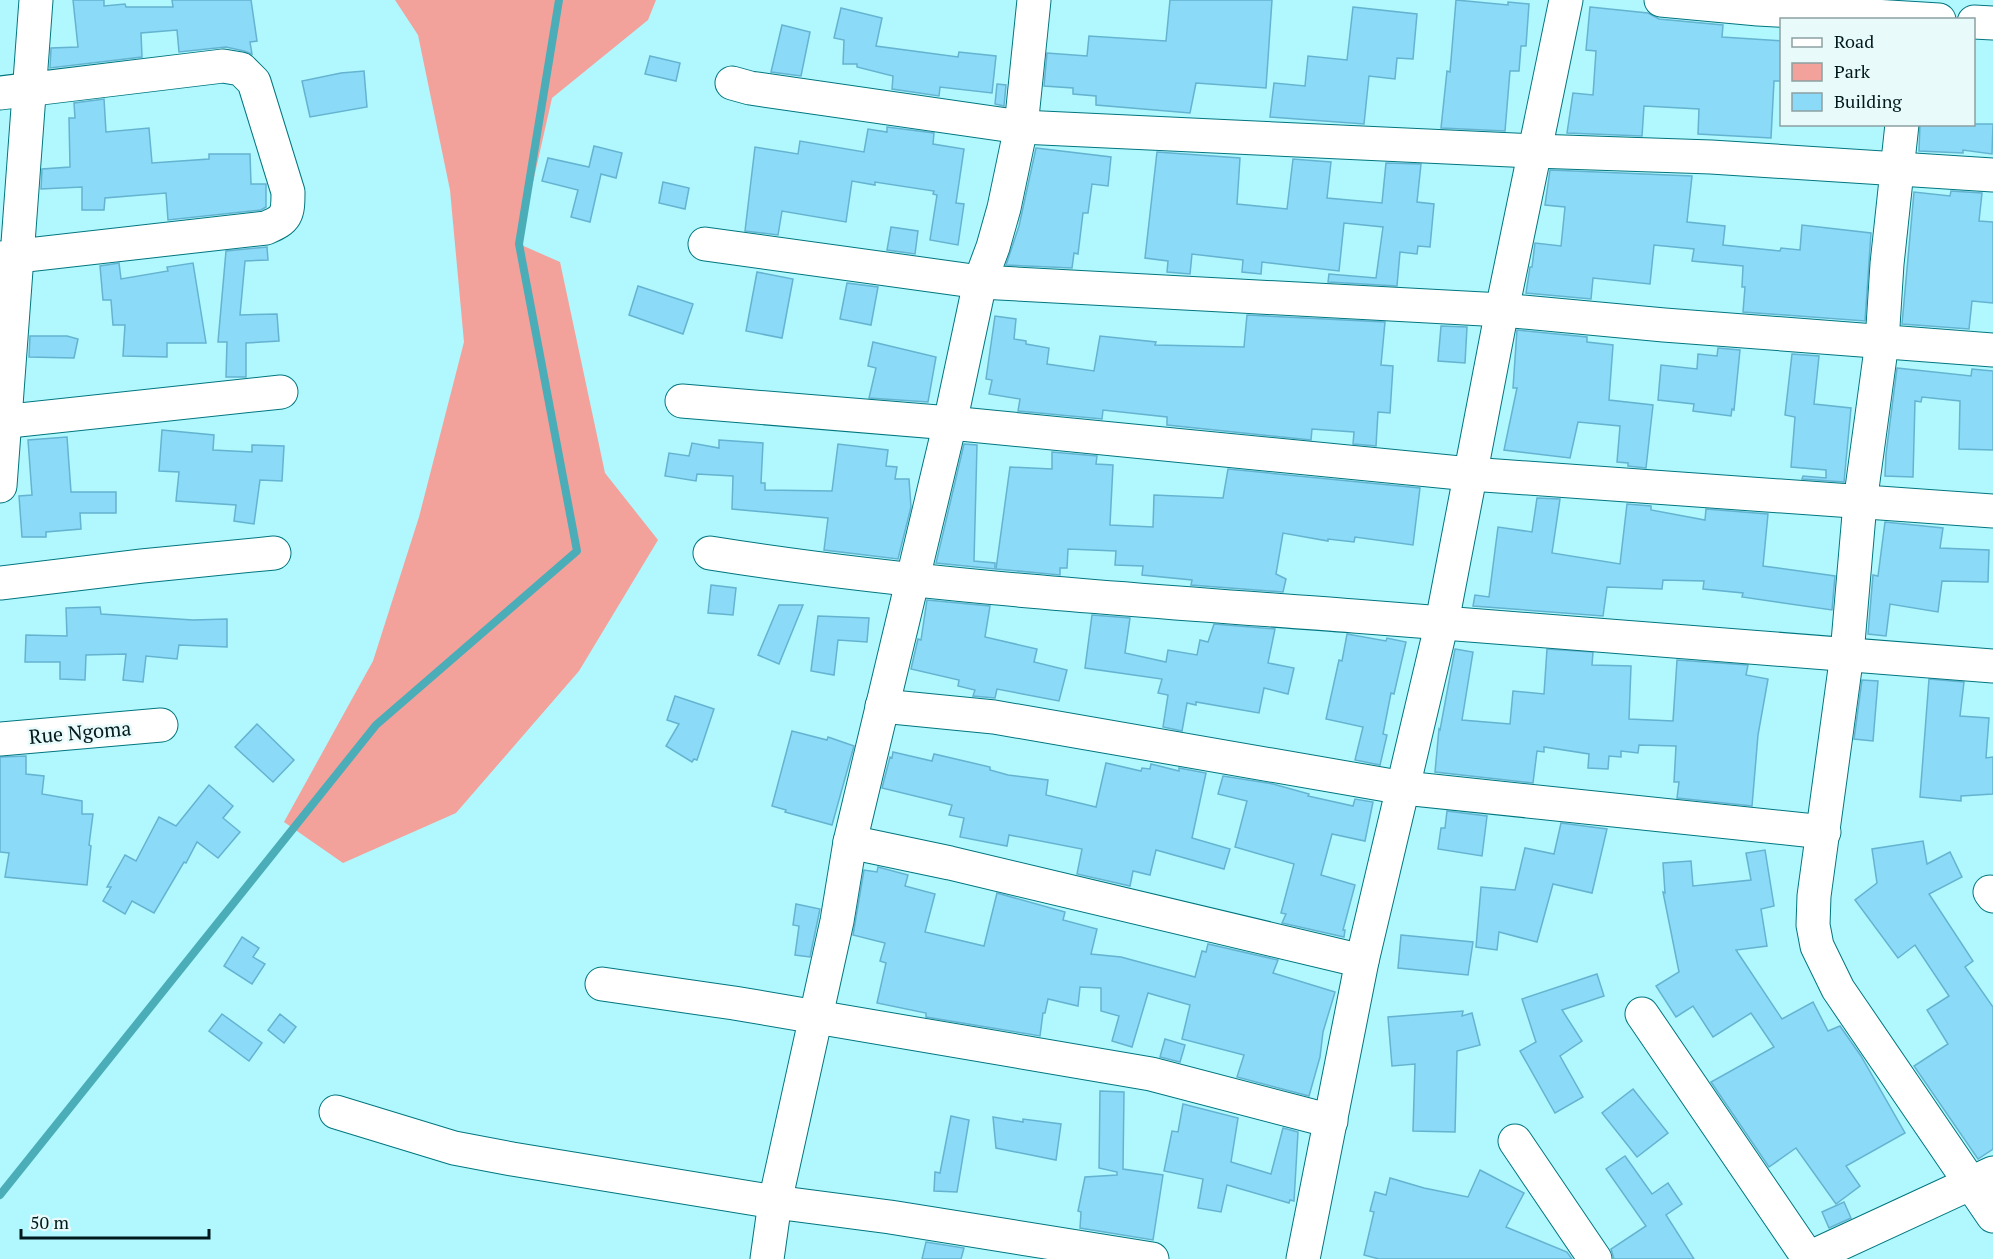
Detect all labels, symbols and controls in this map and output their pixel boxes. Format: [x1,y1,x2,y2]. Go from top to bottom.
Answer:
legend [1780,18,1975,126]
text: Road [1834,29,1874,53]
text: Park [1834,59,1871,83]
text: Building [1834,89,1902,113]
street label: Rue Ngoma [28,714,132,750]
scale bar [21,1202,208,1240]
text: 50 m [30,1210,70,1234]

